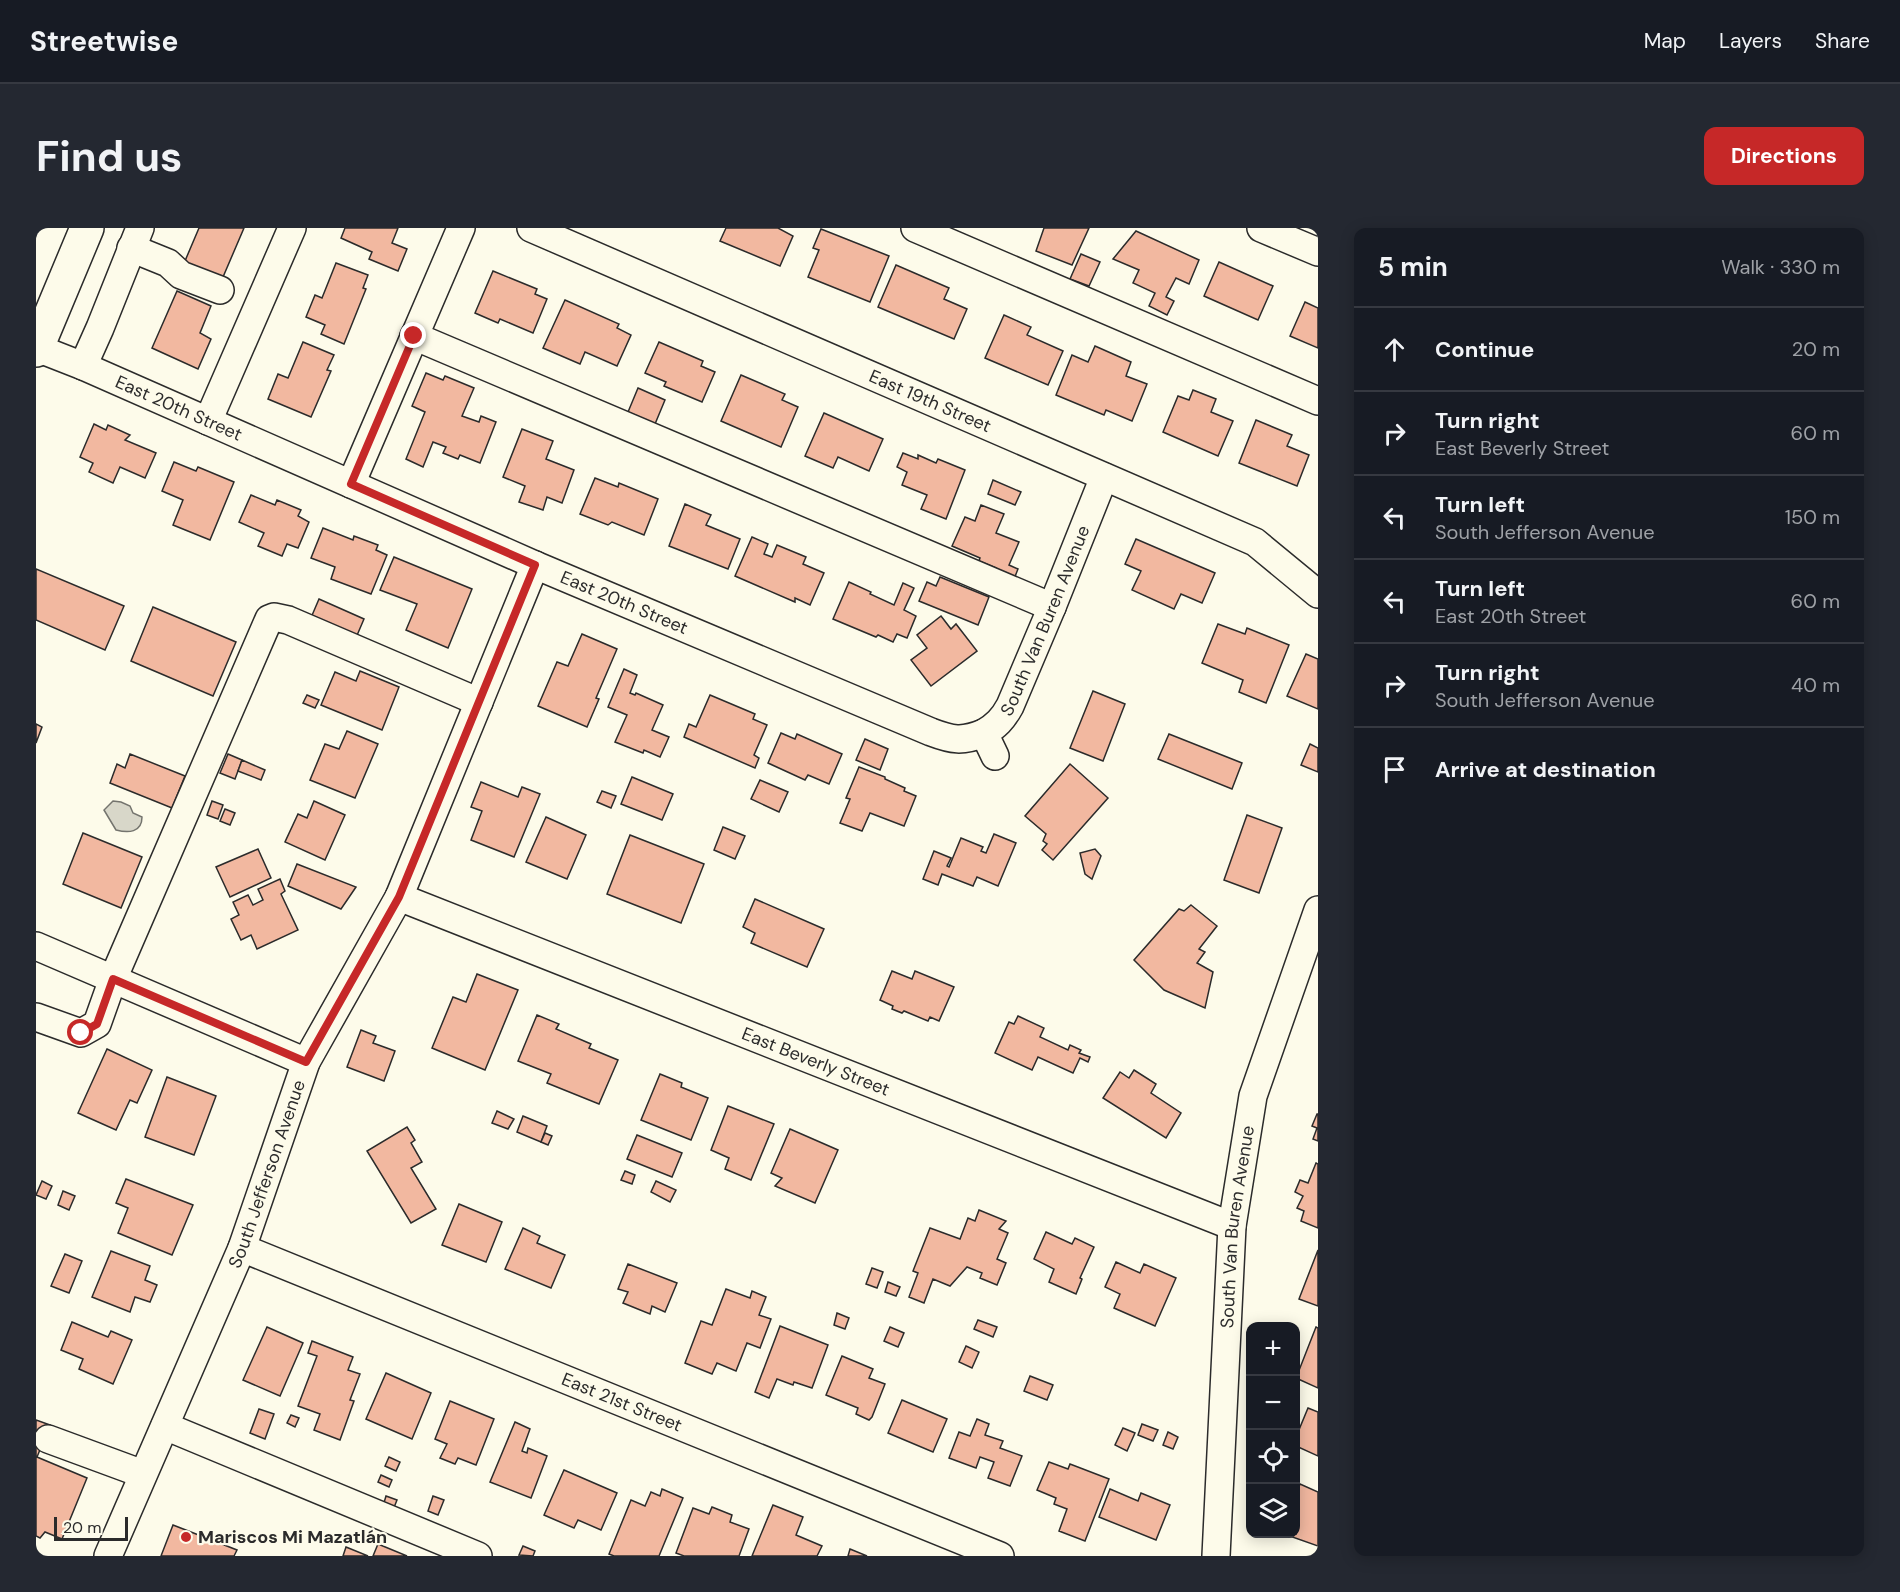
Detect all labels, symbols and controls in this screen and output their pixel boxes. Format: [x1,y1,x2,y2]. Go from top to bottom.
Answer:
text: Streetwise [30,23,178,60]
text: Map [1644,27,1686,55]
text: Layers [1719,27,1782,55]
text: Share [1815,27,1870,55]
button: Directions [1704,127,1864,185]
text: Find us [36,129,182,184]
text: 5 min [1378,250,1448,284]
text: Walk · 330 m [1721,254,1840,280]
route end [400,322,426,348]
icon: ahead [1378,333,1411,366]
text: Continue [1435,335,1534,364]
text: 20 m [1792,336,1840,362]
street label: East 19th Street [865,364,995,438]
street label: East 20th Street [112,370,246,447]
text: Turn right [1435,406,1540,435]
icon: right [1378,417,1411,450]
text: 60 m [1791,420,1840,446]
text: East Beverly Street [1435,435,1609,461]
text: Turn left [1435,490,1525,519]
icon: left [1378,501,1411,534]
text: 150 m [1785,504,1840,530]
text: South Jefferson Avenue [1435,519,1655,545]
street label: South Van Buren Avenue [995,522,1095,720]
street label: East 20th Street [557,565,692,640]
text: Turn left [1435,574,1525,603]
icon: left [1378,585,1411,618]
text: 60 m [1791,588,1840,614]
text: East 20th Street [1435,603,1586,629]
text: Turn right [1435,658,1540,687]
icon: right [1378,669,1411,702]
text: 40 m [1791,672,1840,698]
text: South Jefferson Avenue [1435,687,1655,713]
icon: arrive [1378,753,1411,786]
text: Arrive at destination [1435,755,1656,784]
route start [67,1019,93,1045]
street label: East Beverly Street [738,1022,893,1102]
street label: South Jefferson Avenue [223,1077,311,1272]
street label: South Van Buren Avenue [1215,1124,1260,1329]
map controls [1246,1322,1300,1538]
button: + [1246,1322,1300,1376]
street label: East 21st Street [558,1367,686,1438]
button: − [1246,1376,1300,1430]
button: locate [1246,1430,1300,1484]
button: layers [1246,1484,1300,1538]
scale bar [54,1514,128,1542]
text: 20 m [63,1517,102,1538]
place label: Mariscos Mi Mazatlán [198,1525,387,1549]
marker: Mariscos Mi Mazatlán [179,1530,193,1544]

